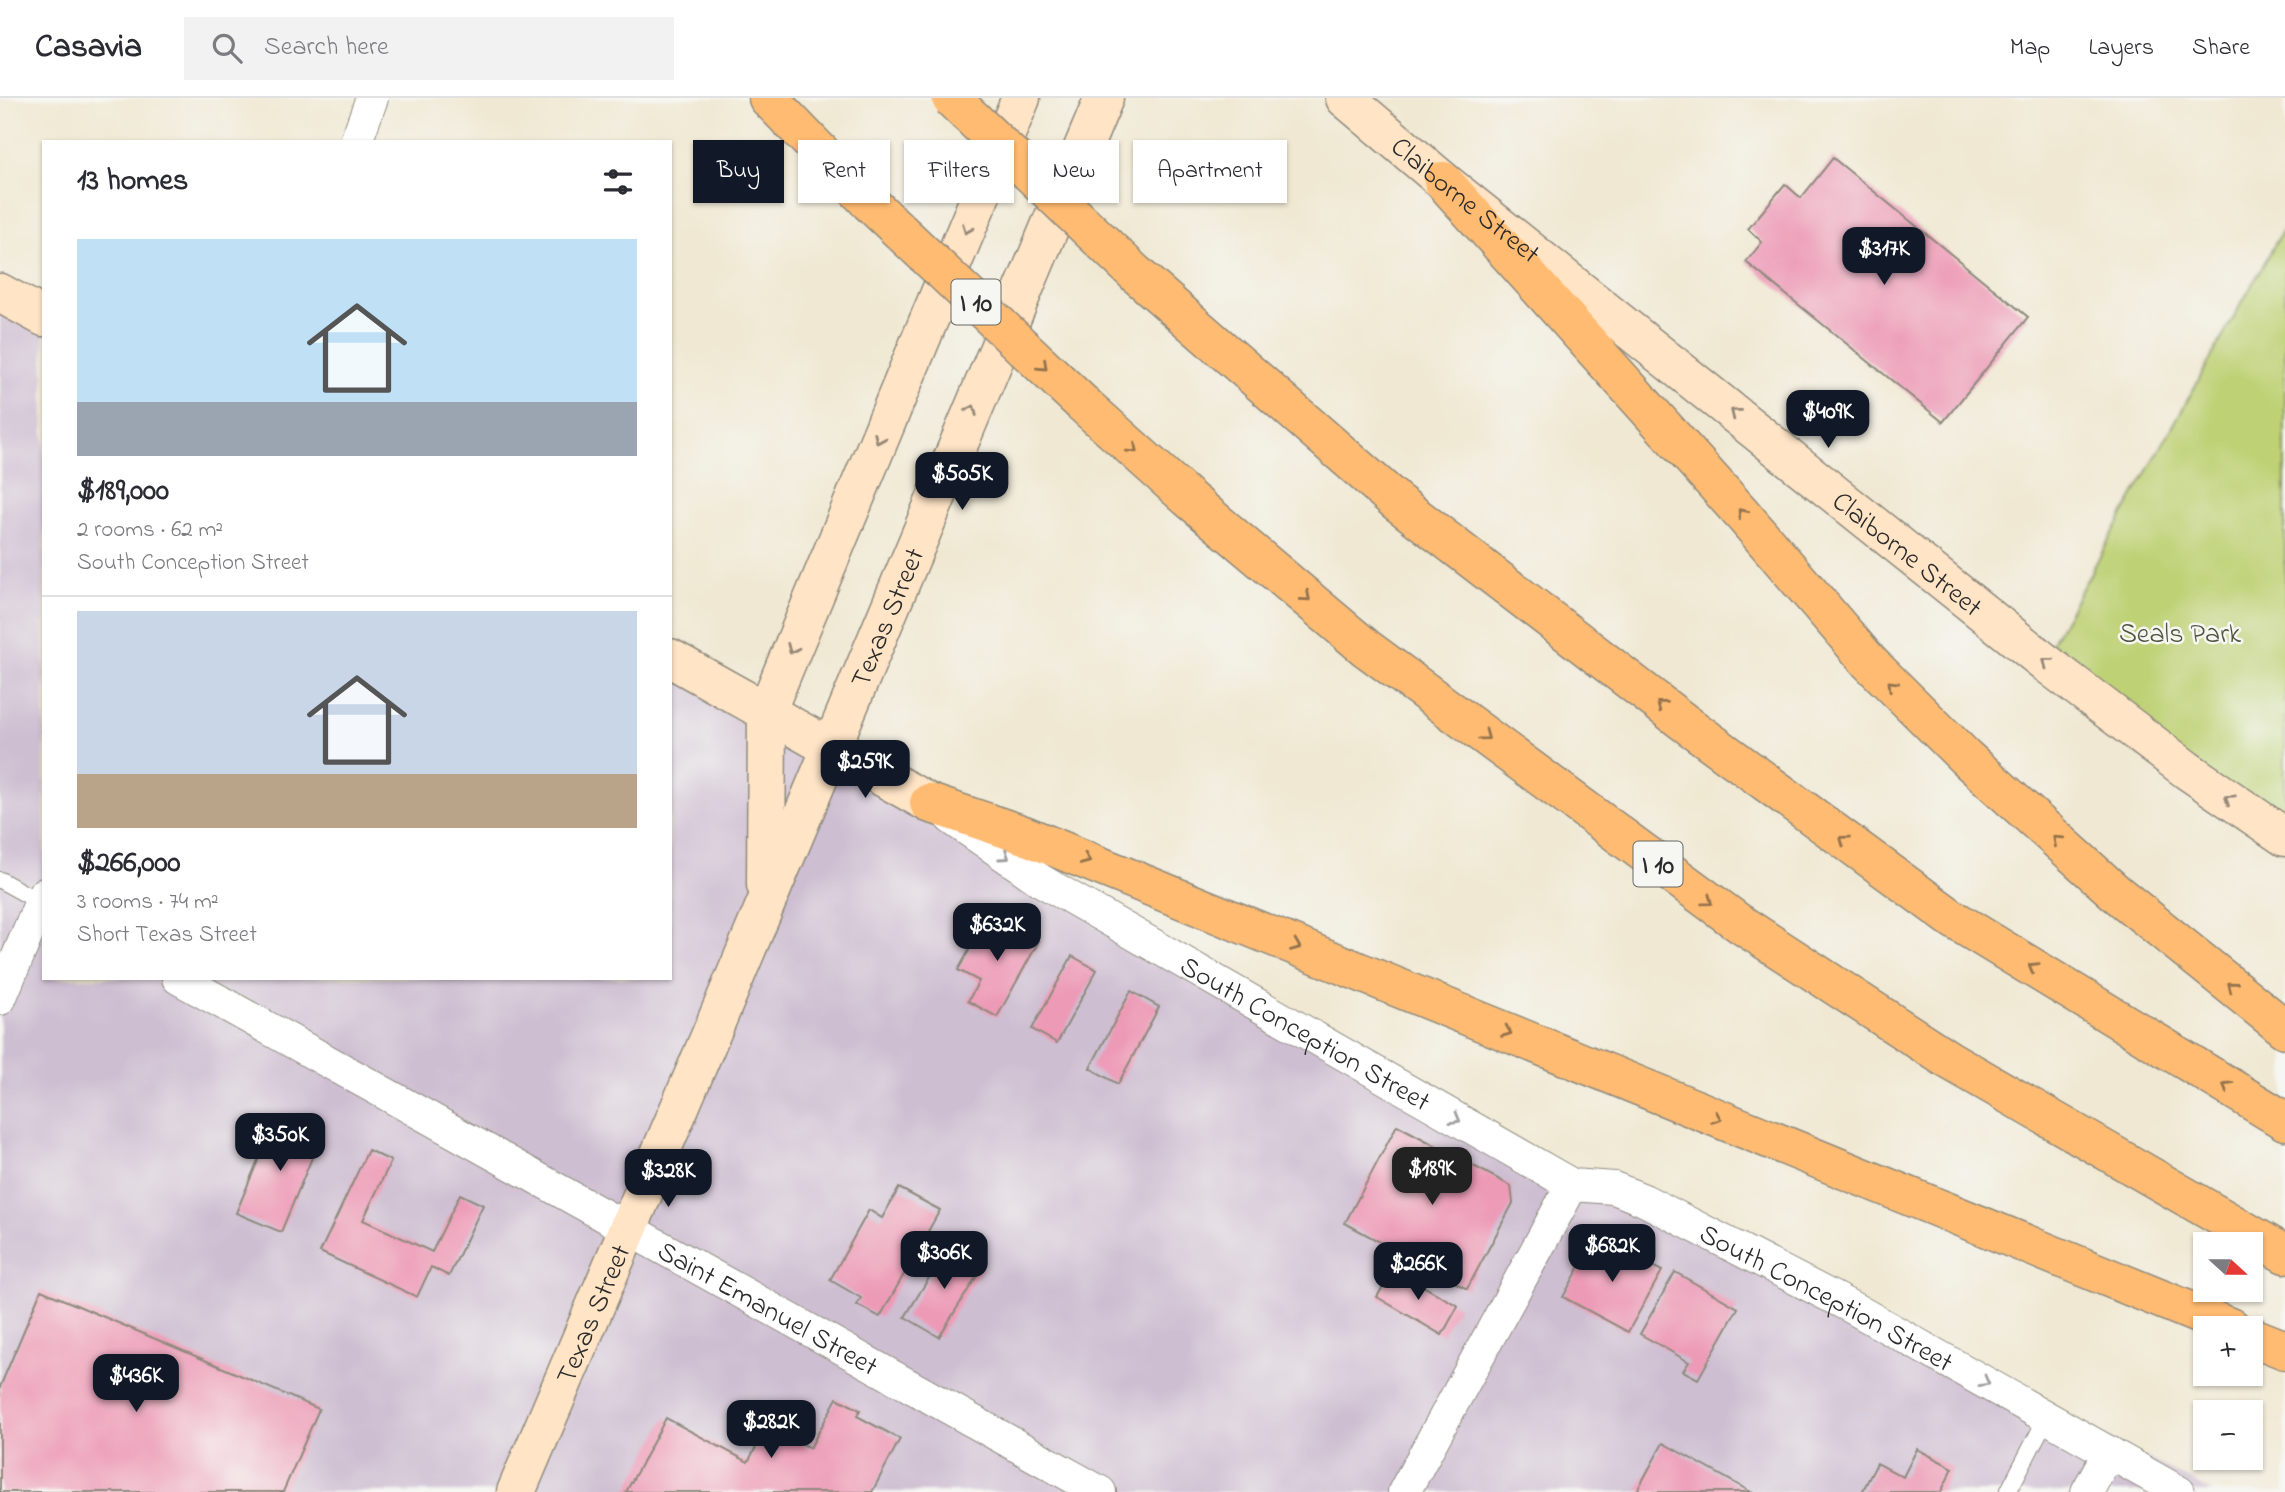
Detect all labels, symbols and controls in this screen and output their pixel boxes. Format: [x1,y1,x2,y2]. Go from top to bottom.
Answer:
search box [184,17,674,80]
text: Casavia [35,24,142,72]
icon: search [208,29,246,67]
text: Search here [264,29,389,67]
text: Map [2010,31,2050,66]
text: Layers [2088,31,2154,66]
text: Share [2192,31,2250,66]
street label: Claiborne Street [1381,128,1548,275]
chip: Buy [693,140,784,203]
chip: Rent [798,140,890,203]
chip: Filters [904,140,1014,203]
chip: New [1028,140,1119,203]
chip: Apartment [1133,140,1287,203]
text: 13 homes [77,160,188,204]
icon: filters [599,163,637,201]
one-way arrow [961,222,975,234]
pin: $317K [1835,228,1933,287]
text: $317K [1858,233,1910,266]
road number: I 10 [951,280,1000,324]
icon: home [294,285,420,411]
one-way arrow [1035,358,1048,371]
pin: $409K [1779,390,1877,450]
text: $409K [1802,396,1854,429]
one-way arrow [964,405,978,417]
one-way arrow [1730,409,1742,422]
one-way arrow [874,432,888,444]
one-way arrow [1125,441,1138,453]
pin: $505K [913,452,1011,512]
text: $505K [931,458,993,491]
text: $189,000 [77,470,169,514]
street label: Claiborne Street [1822,483,1990,629]
one-way arrow [1738,509,1750,522]
text: 2 rooms · 62 m² [77,514,223,547]
street label: Texas Street [842,542,937,695]
text: South Conception Street [77,547,309,580]
one-way arrow [1297,589,1310,601]
park label: Seals Park [2119,615,2242,656]
one-way arrow [786,642,800,654]
icon: home [294,657,420,783]
one-way arrow [2042,658,2054,671]
one-way arrow [1887,680,1900,693]
one-way arrow [1656,701,1669,714]
one-way arrow [1477,728,1490,741]
pin: $259K [816,740,914,800]
text: $259K [837,746,893,779]
one-way arrow [2223,794,2236,807]
one-way arrow [1840,835,1852,848]
one-way arrow [2052,836,2065,849]
text: $266,000 [77,842,181,886]
road number: I 10 [1634,842,1682,886]
one-way arrow [997,848,1010,860]
one-way arrow [1079,851,1091,865]
text: 3 rooms · 74 m² [77,886,219,919]
one-way arrow [1700,892,1713,905]
pin: $632K [948,904,1046,963]
text: $632K [969,909,1025,942]
text: Short Texas Street [77,919,257,952]
one-way arrow [1289,937,1301,951]
street label: South Conception Street [1171,947,1437,1124]
one-way arrow [2027,963,2040,976]
one-way arrow [2227,982,2240,994]
one-way arrow [1499,1024,1512,1038]
one-way arrow [2221,1081,2234,1094]
one-way arrow [1710,1110,1723,1124]
one-way arrow [1448,1111,1461,1124]
pin: $350K [231,1114,329,1173]
text: $350K [251,1119,309,1152]
pin: $189K [1383,1148,1481,1207]
pin: $328K [619,1150,717,1209]
text: $189K [1408,1153,1456,1186]
text: $328K [641,1155,695,1188]
street label: South Conception Street [1691,1215,1960,1384]
pin: $682K [1563,1224,1661,1284]
text: $682K [1584,1230,1640,1263]
street label: Saint Emanuel Street [649,1232,885,1388]
pin: $306K [895,1232,993,1291]
north arrow [2193,1232,2263,1302]
map controls [2193,1232,2263,1470]
text: $306K [917,1237,971,1270]
street label: Texas Street [547,1239,643,1391]
pin: $266K [1369,1242,1467,1302]
text: $266K [1390,1248,1446,1281]
button: + [2193,1316,2263,1386]
pin: $436K [87,1354,185,1414]
text: $436K [109,1360,163,1393]
one-way arrow [1977,1374,1990,1387]
pin: $282K [722,1400,820,1460]
button: − [2193,1400,2263,1470]
text: $282K [743,1406,799,1439]

